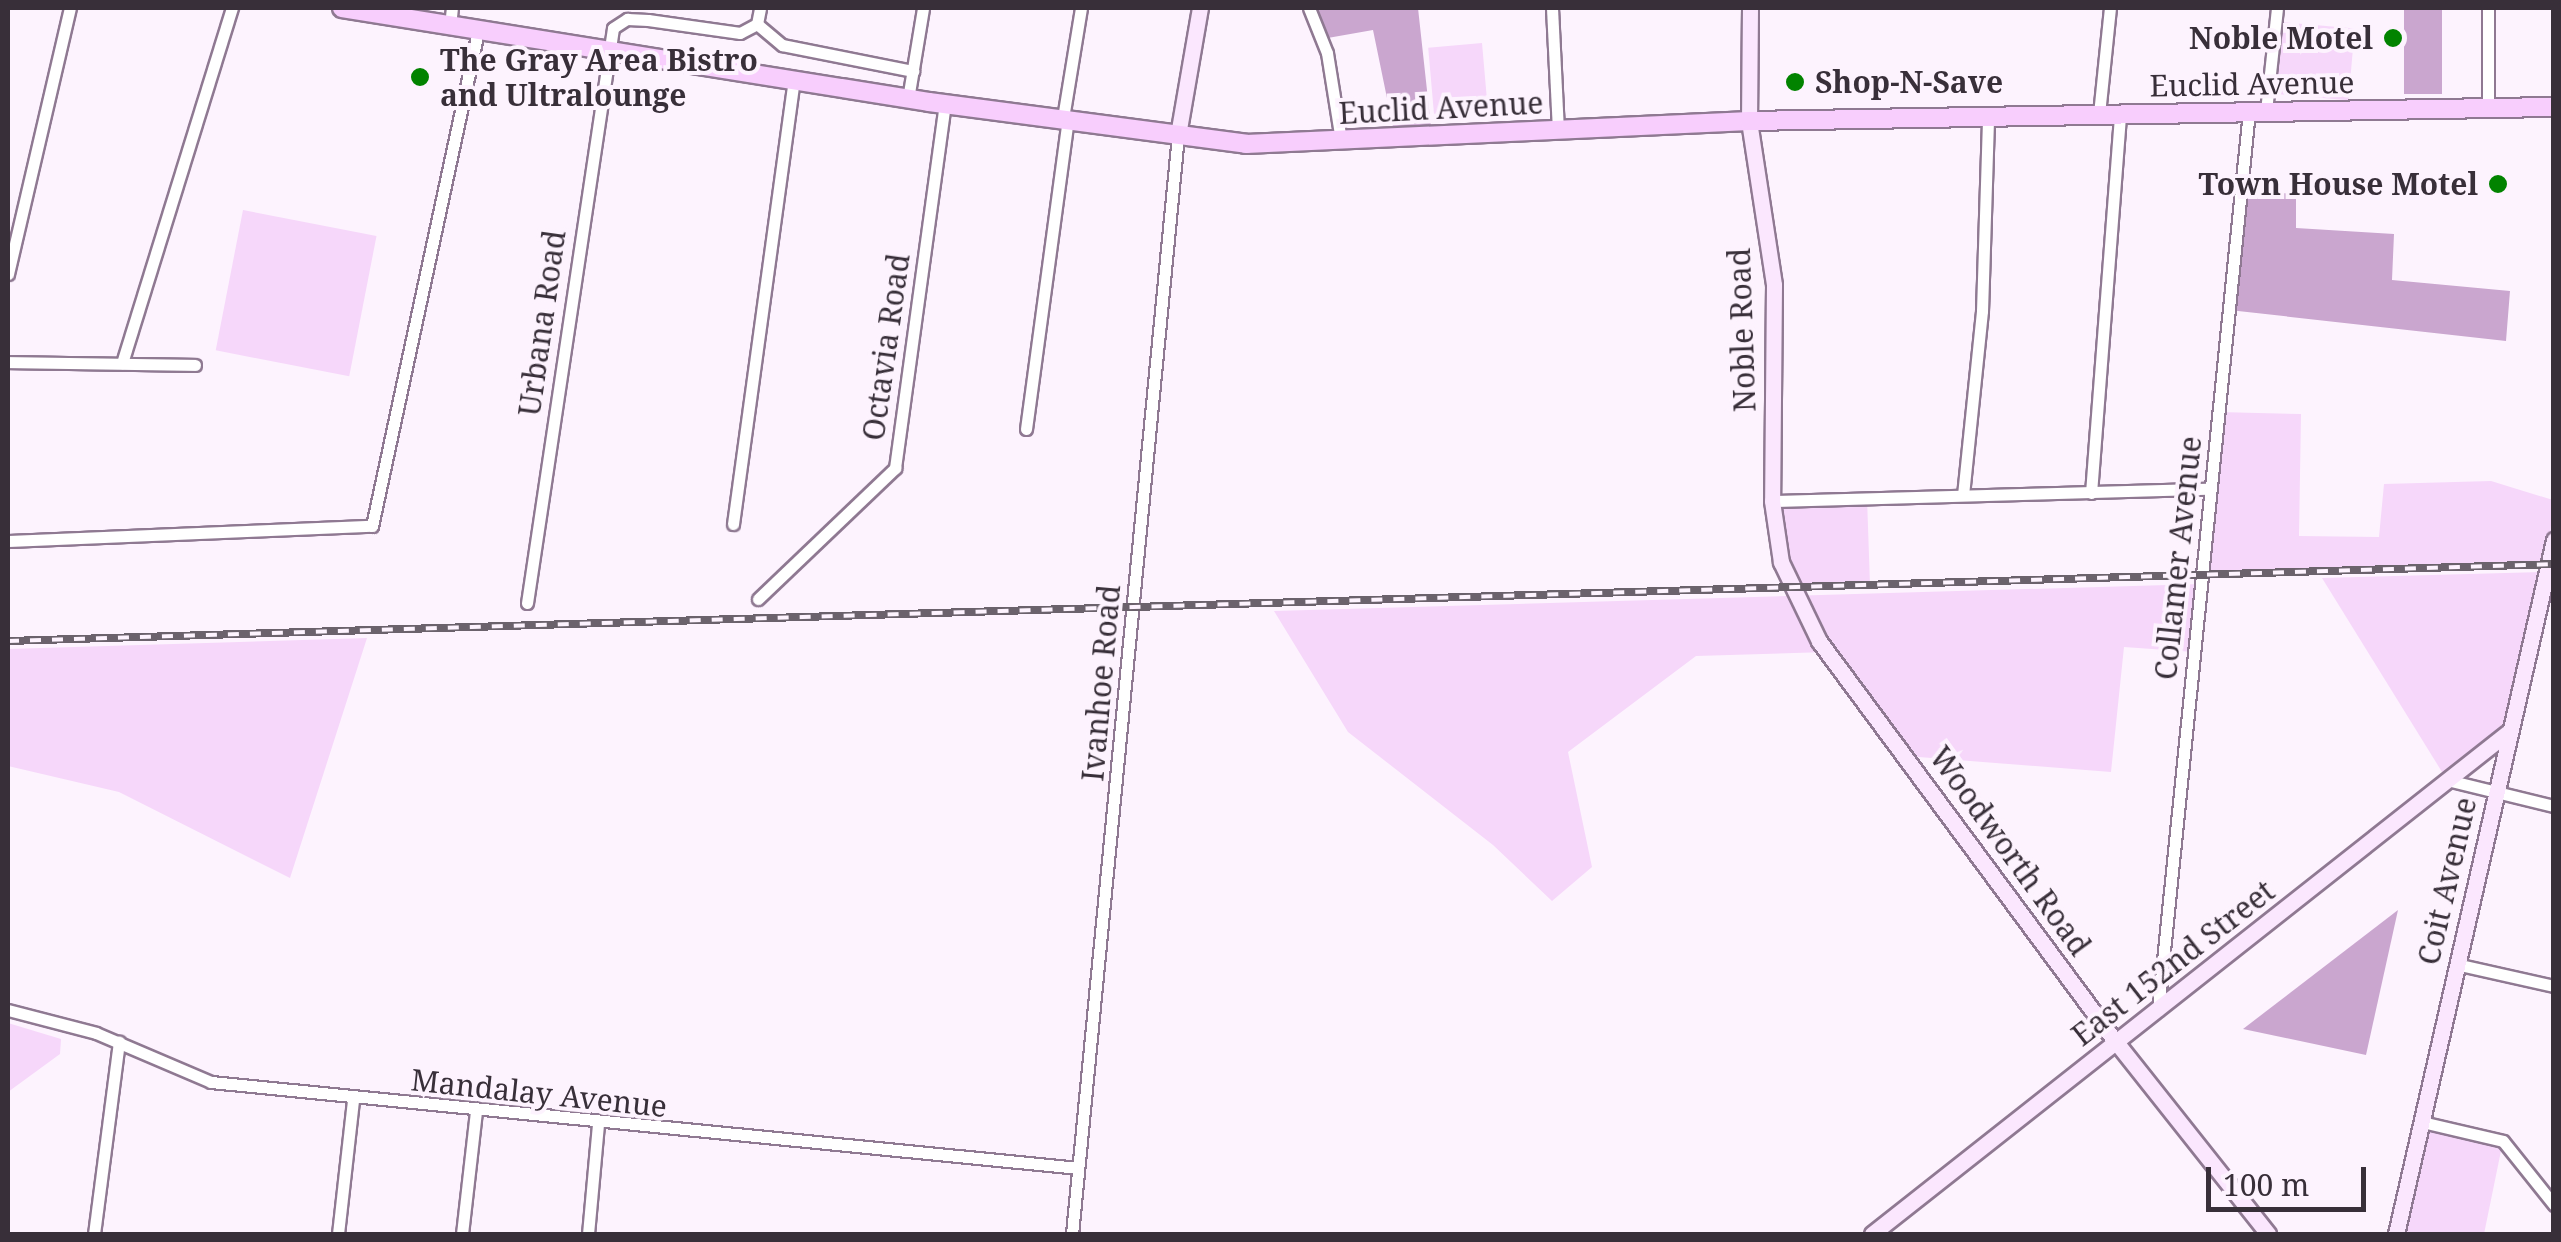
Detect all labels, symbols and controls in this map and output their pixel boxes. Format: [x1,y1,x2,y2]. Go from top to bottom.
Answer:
place label: Noble Motel [2189,20,2373,56]
marker: Noble Motel [2382,27,2404,49]
place label: The Gray Area Bistro and Ultralounge [440,42,758,112]
place label: Shop-N-Save [1815,64,2003,100]
street label: Euclid Avenue [2149,64,2355,104]
marker: The Gray Area Bistro and Ultralounge [409,66,431,88]
marker: Shop-N-Save [1784,71,1806,93]
street label: Euclid Avenue [1338,85,1544,131]
place label: Town House Motel [2198,166,2478,202]
marker: Town House Motel [2487,173,2509,195]
street label: Urbana Road [511,228,573,418]
street label: Noble Road [1721,247,1763,413]
street label: Octavia Road [855,251,917,443]
street label: Collamer Avenue [2147,434,2209,682]
street label: Ivanhoe Road [1074,583,1128,783]
street label: Woodworth Road [1922,739,2098,963]
street label: Coit Avenue [2410,794,2484,968]
street label: East 152nd Street [2065,873,2281,1053]
street label: Mandalay Avenue [409,1062,669,1124]
scale bar [2211,1147,2371,1209]
text: 100 m [2223,1164,2309,1205]

